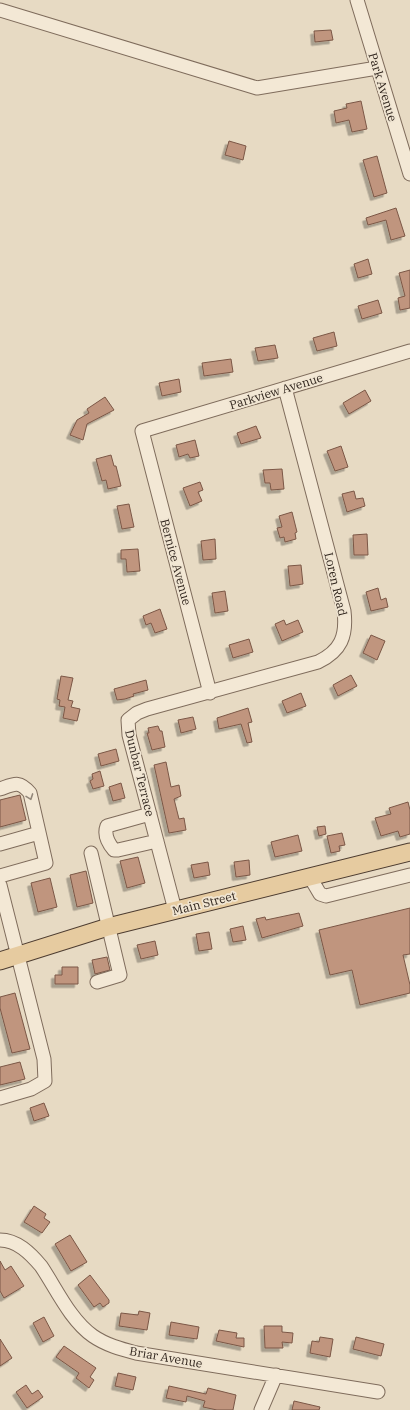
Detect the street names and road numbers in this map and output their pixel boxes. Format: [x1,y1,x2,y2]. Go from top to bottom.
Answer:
street label: Park Avenue [365,51,401,123]
street label: Parkview Avenue [227,370,325,412]
street label: Bernice Avenue [157,517,195,607]
street label: Loren Road [321,551,351,617]
street label: Dunbar Terrace [122,728,158,818]
street label: Main Street [171,888,237,918]
street label: Briar Avenue [128,1343,204,1371]

